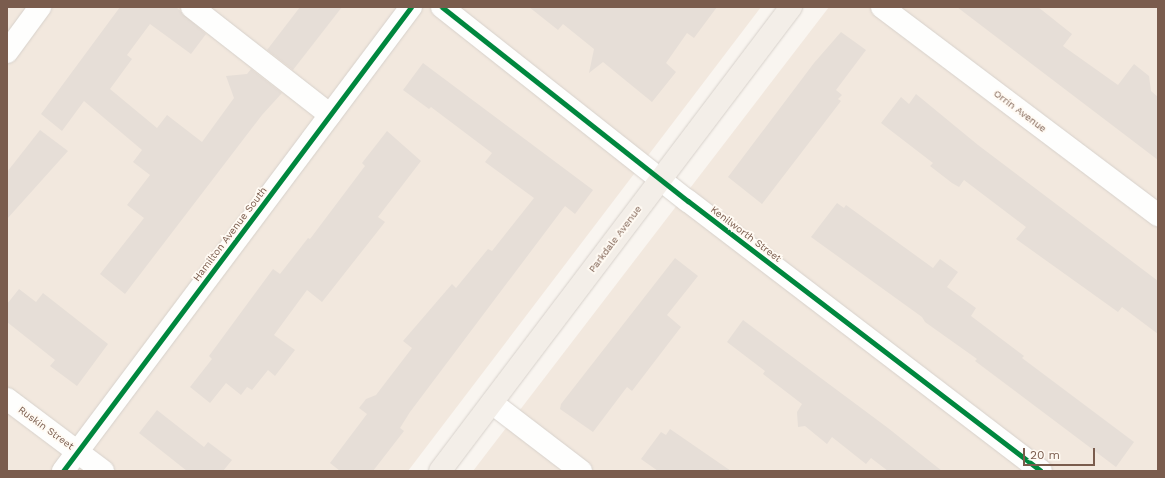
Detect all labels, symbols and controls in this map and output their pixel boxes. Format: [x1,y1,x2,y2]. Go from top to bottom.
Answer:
street label: Orrin Avenue [991,87,1049,135]
street label: Hamilton Avenue South [190,184,270,284]
street label: Parkdale Avenue [586,203,644,275]
street label: Kenilworth Street [708,203,784,265]
street label: Ruskin Street [16,404,76,452]
scale bar [1025,440,1097,466]
text: 20 m [1030,448,1060,462]

